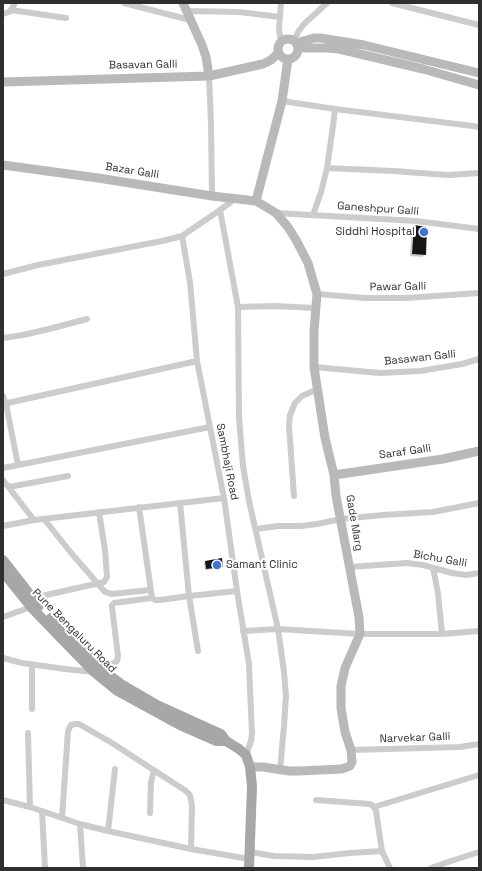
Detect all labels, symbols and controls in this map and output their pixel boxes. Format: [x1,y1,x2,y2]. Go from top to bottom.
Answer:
street label: Basavan Galli [109,58,177,72]
street label: Bazar Galli [104,160,160,182]
street label: Ganeshpur Galli [337,200,419,218]
place label: Siddhi Hospital [335,225,415,239]
marker: Siddhi Hospital [418,226,430,238]
street label: Pawar Galli [370,280,426,294]
street label: Basawan Galli [384,348,456,368]
street label: Sambhaji Road [213,422,241,502]
street label: Saraf Galli [378,442,432,462]
street label: Gade Marg [343,494,365,552]
street label: Bichu Galli [412,548,468,570]
place label: Samant Clinic [226,558,298,572]
marker: Samant Clinic [211,559,223,571]
street label: Pune Bengaluru Road [29,586,119,676]
street label: Narvekar Galli [379,730,451,746]

